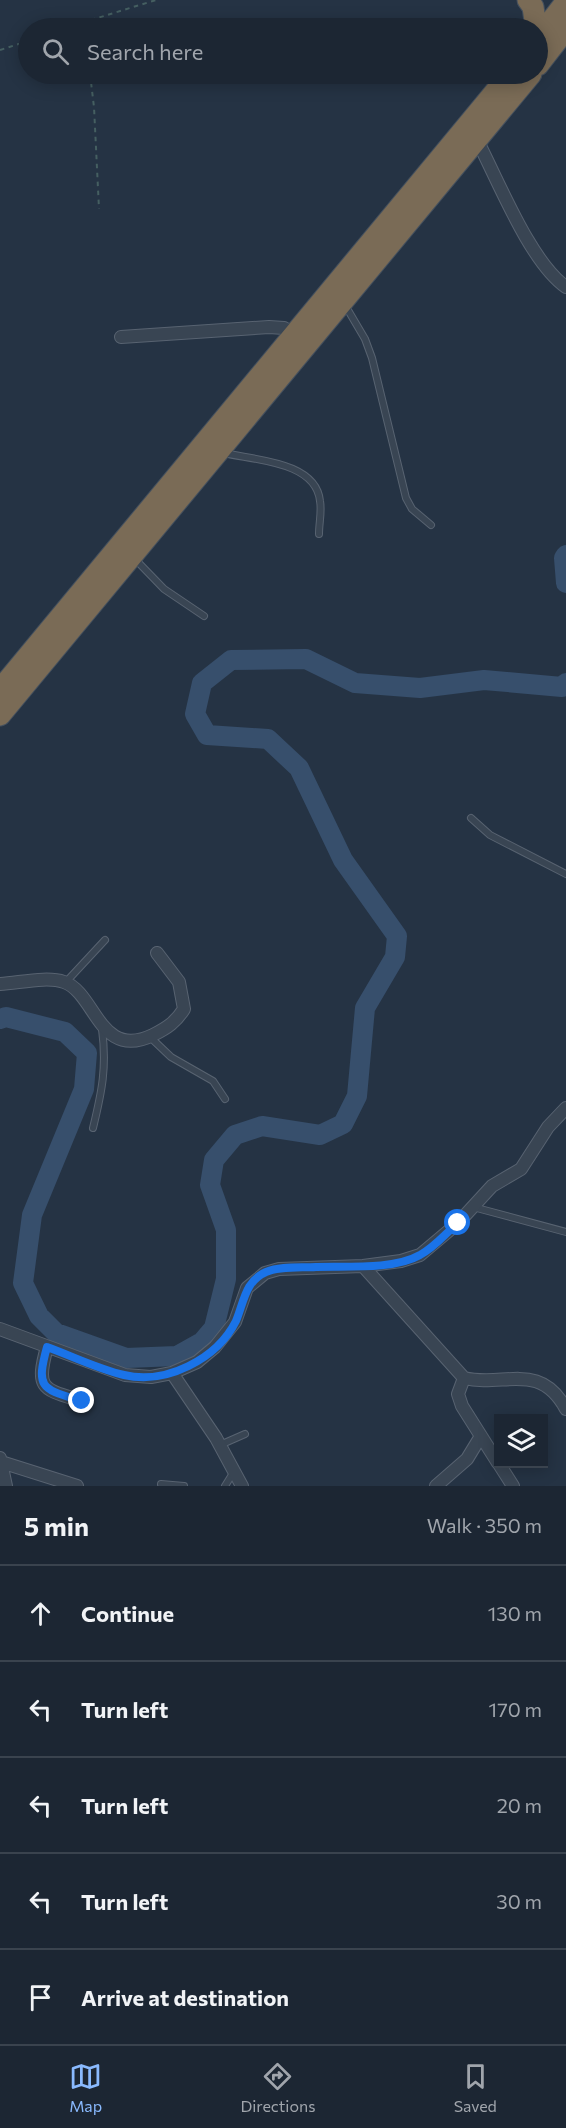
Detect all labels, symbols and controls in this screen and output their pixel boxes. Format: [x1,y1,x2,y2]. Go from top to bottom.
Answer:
search box [18,18,548,84]
icon: search [39,35,72,68]
text: Search here [87,38,203,65]
route start [444,1209,470,1235]
route end [68,1387,94,1413]
map controls [494,1414,548,1468]
button: layers [494,1414,548,1468]
text: 5 min [24,1510,89,1541]
text: Walk · 350 m [427,1513,542,1537]
icon: ahead [24,1597,57,1630]
text: Continue [81,1600,174,1627]
text: 130 m [488,1601,542,1625]
icon: left [24,1693,57,1726]
text: Turn left [81,1696,168,1723]
text: 170 m [489,1697,542,1721]
icon: left [24,1789,57,1822]
text: Turn left [81,1792,168,1819]
text: 20 m [497,1793,542,1817]
icon: left [24,1885,57,1918]
text: Turn left [81,1888,168,1915]
text: 30 m [496,1889,542,1913]
icon: arrive [24,1981,57,2014]
text: Arrive at destination [81,1984,289,2011]
tab: Map [69,2060,102,2115]
tab: Directions [240,2060,315,2115]
tab: Saved [454,2060,497,2115]

